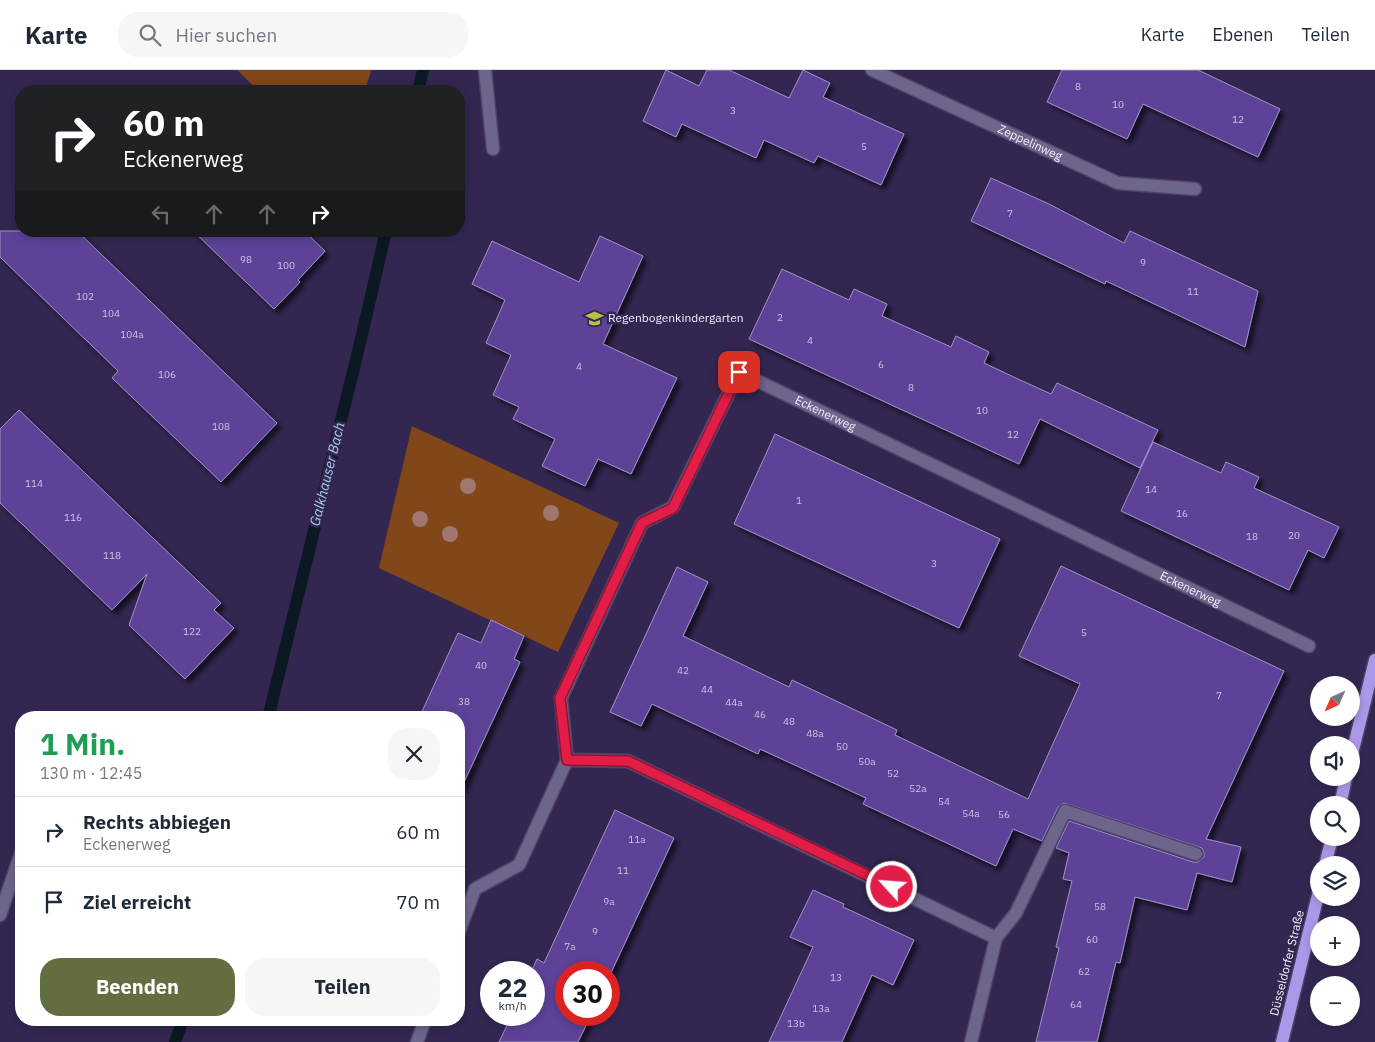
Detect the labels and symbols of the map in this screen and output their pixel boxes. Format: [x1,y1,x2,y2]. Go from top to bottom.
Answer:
house number: 8 [1075,80,1081,93]
house number: 10 [1112,98,1124,111]
house number: 3 [730,104,736,117]
house number: 12 [1232,113,1244,126]
street label: Zeppelinweg [996,121,1065,164]
house number: 5 [861,140,867,153]
house number: 7 [1007,207,1013,220]
house number: 98 [240,253,252,266]
house number: 9 [1140,256,1146,269]
house number: 100 [277,259,295,272]
house number: 11 [1187,285,1199,298]
house number: 102 [76,290,94,303]
house number: 104 [102,307,120,320]
school or university icon: Regenbogenkindergarten [584,308,604,328]
place label: Regenbogenkindergarten [608,310,744,325]
house number: 2 [777,311,783,324]
house number: 104a [120,328,144,341]
house number: 4 [807,334,813,347]
pin [718,351,760,393]
house number: 6 [878,358,884,371]
house number: 4 [576,360,582,373]
house number: 106 [158,368,176,381]
house number: 8 [908,381,914,394]
street label: Eckenerweg [793,392,859,434]
house number: 10 [976,404,988,417]
house number: 108 [212,420,230,433]
water label: Galkhauser Bach [305,420,349,528]
house number: 12 [1007,428,1019,441]
house number: 114 [25,477,43,490]
house number: 14 [1145,483,1157,496]
house number: 1 [796,494,802,507]
house number: 16 [1176,507,1188,520]
house number: 116 [64,511,82,524]
house number: 20 [1288,529,1300,542]
house number: 18 [1246,530,1258,543]
house number: 118 [103,549,121,562]
house number: 3 [931,557,937,570]
street label: Eckenerweg [1158,568,1224,610]
house number: 122 [183,625,201,638]
house number: 5 [1081,626,1087,639]
house number: 40 [475,659,487,672]
house number: 42 [677,664,689,677]
north arrow [1310,676,1360,726]
house number: 44 [701,683,713,696]
house number: 7 [1216,689,1222,702]
house number: 38 [458,695,470,708]
house number: 44a [725,696,743,709]
house number: 46 [754,708,766,721]
house number: 48 [783,715,795,728]
house number: 48a [806,727,824,740]
house number: 50 [836,740,848,753]
house number: 50a [858,755,876,768]
house number: 52 [887,767,899,780]
house number: 52a [909,782,927,795]
house number: 54 [938,795,950,808]
house number: 54a [962,807,980,820]
house number: 56 [998,808,1010,821]
house number: 11a [628,833,646,846]
position arrow [865,860,917,912]
house number: 11 [617,864,629,877]
house number: 9a [603,895,615,908]
house number: 58 [1094,900,1106,913]
street label: Düsseldorfer Straße [1266,908,1307,1017]
house number: 9 [592,925,598,938]
house number: 60 [1086,933,1098,946]
house number: 7a [564,940,576,953]
speed limit sign: 30 [555,961,620,1026]
house number: 62 [1078,965,1090,978]
house number: 13 [830,971,842,984]
house number: 64 [1070,998,1082,1011]
house number: 13a [812,1002,830,1015]
house number: 13b [787,1017,805,1030]

